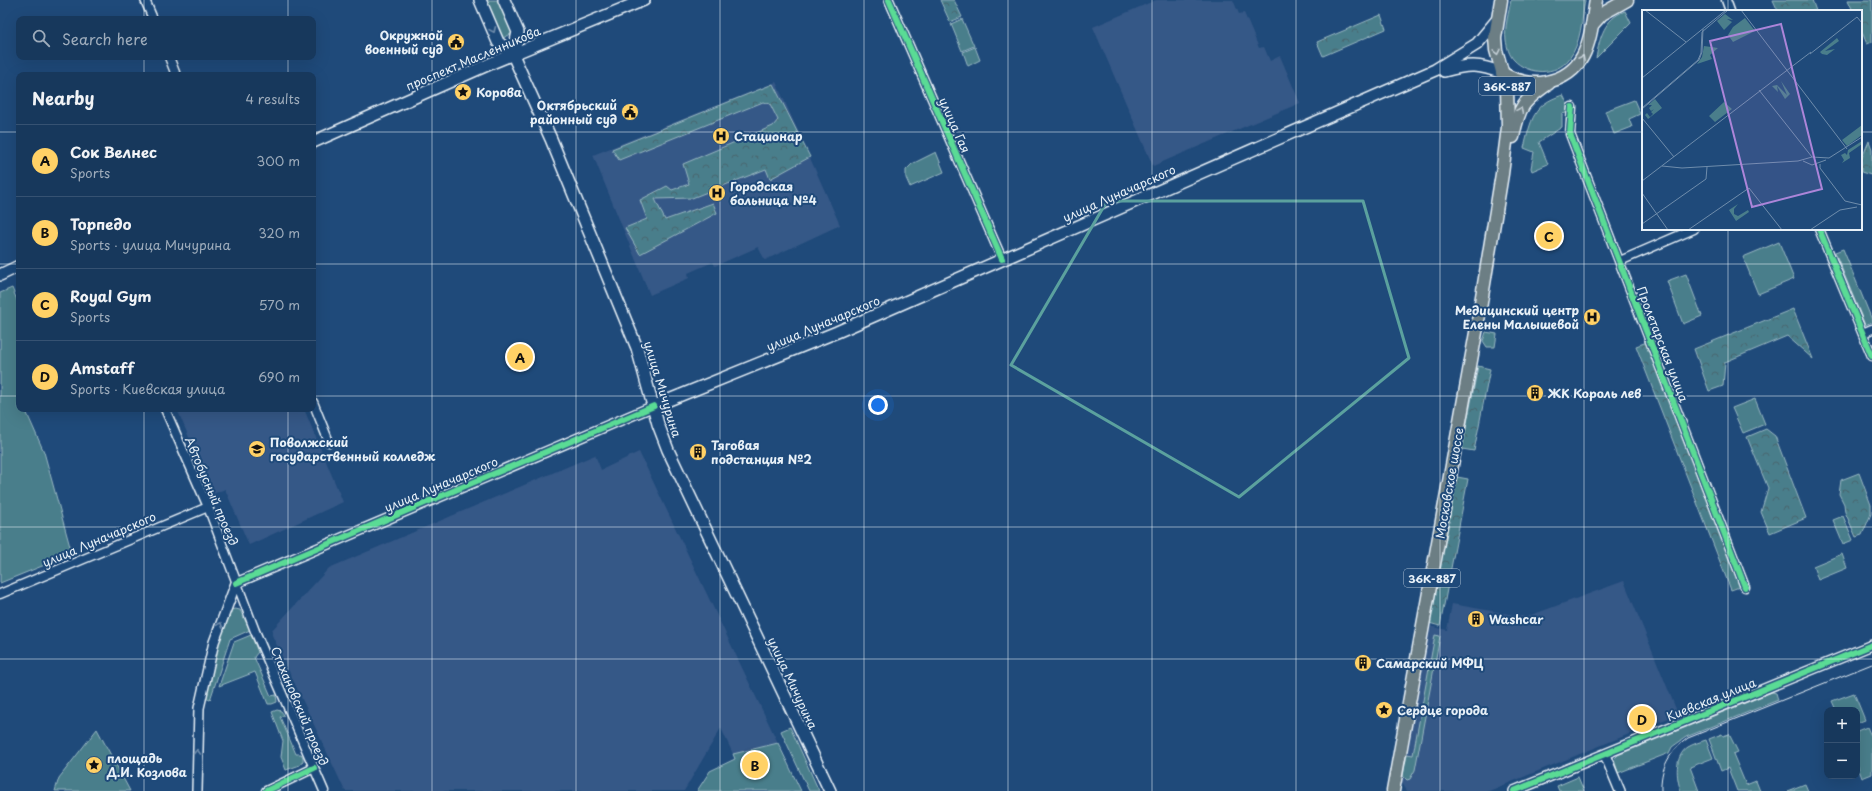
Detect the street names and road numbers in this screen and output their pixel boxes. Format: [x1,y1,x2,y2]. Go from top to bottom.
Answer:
street label: проспект Масленникова [403,21,544,95]
road number: 36К-887 [1479,77,1535,95]
street label: улица Гая [935,94,975,156]
street label: улица Луначарского [1060,160,1179,226]
street label: Пролетарская улица [1633,284,1694,405]
street label: улица Луначарского [763,291,883,355]
street label: улица Мичурина [640,339,686,440]
street label: Московское шоссе [1430,426,1468,540]
street label: Автобусный проезд [181,434,243,548]
street label: улица Луначарского [381,452,501,516]
street label: улица Луначарского [39,507,159,571]
road number: 36К-887 [1404,569,1460,587]
street label: улица Мичурина [764,634,822,733]
street label: Стахановский проезд [267,644,333,768]
street label: Киевская улица [1664,673,1759,725]

